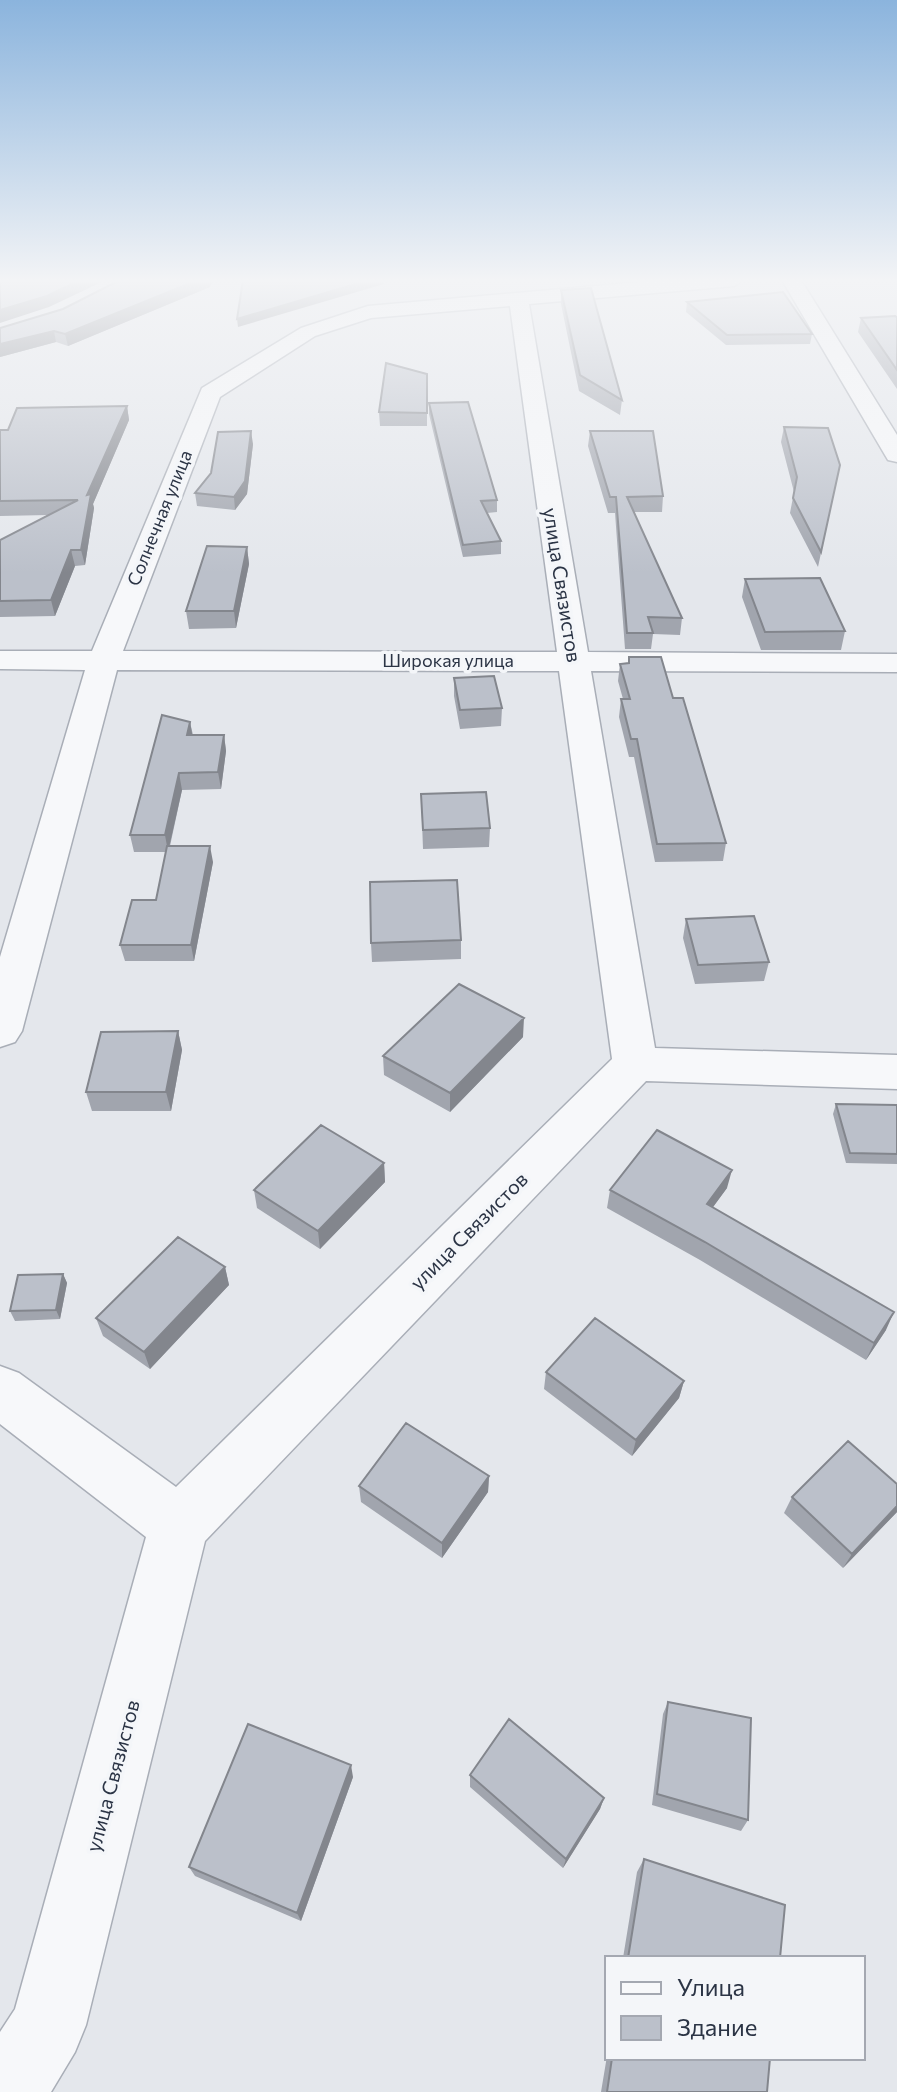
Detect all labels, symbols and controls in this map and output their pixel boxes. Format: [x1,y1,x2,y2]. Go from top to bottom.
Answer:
street label: Солнечная улица [122,447,196,589]
street label: улица Связистов [539,506,587,664]
street label: Широкая улица [382,649,514,671]
street label: улица Связистов [405,1167,532,1294]
street label: улица Связистов [80,1697,144,1854]
legend [605,1956,865,2060]
text: Улица [677,1972,745,2001]
text: Здание [677,2012,757,2041]

